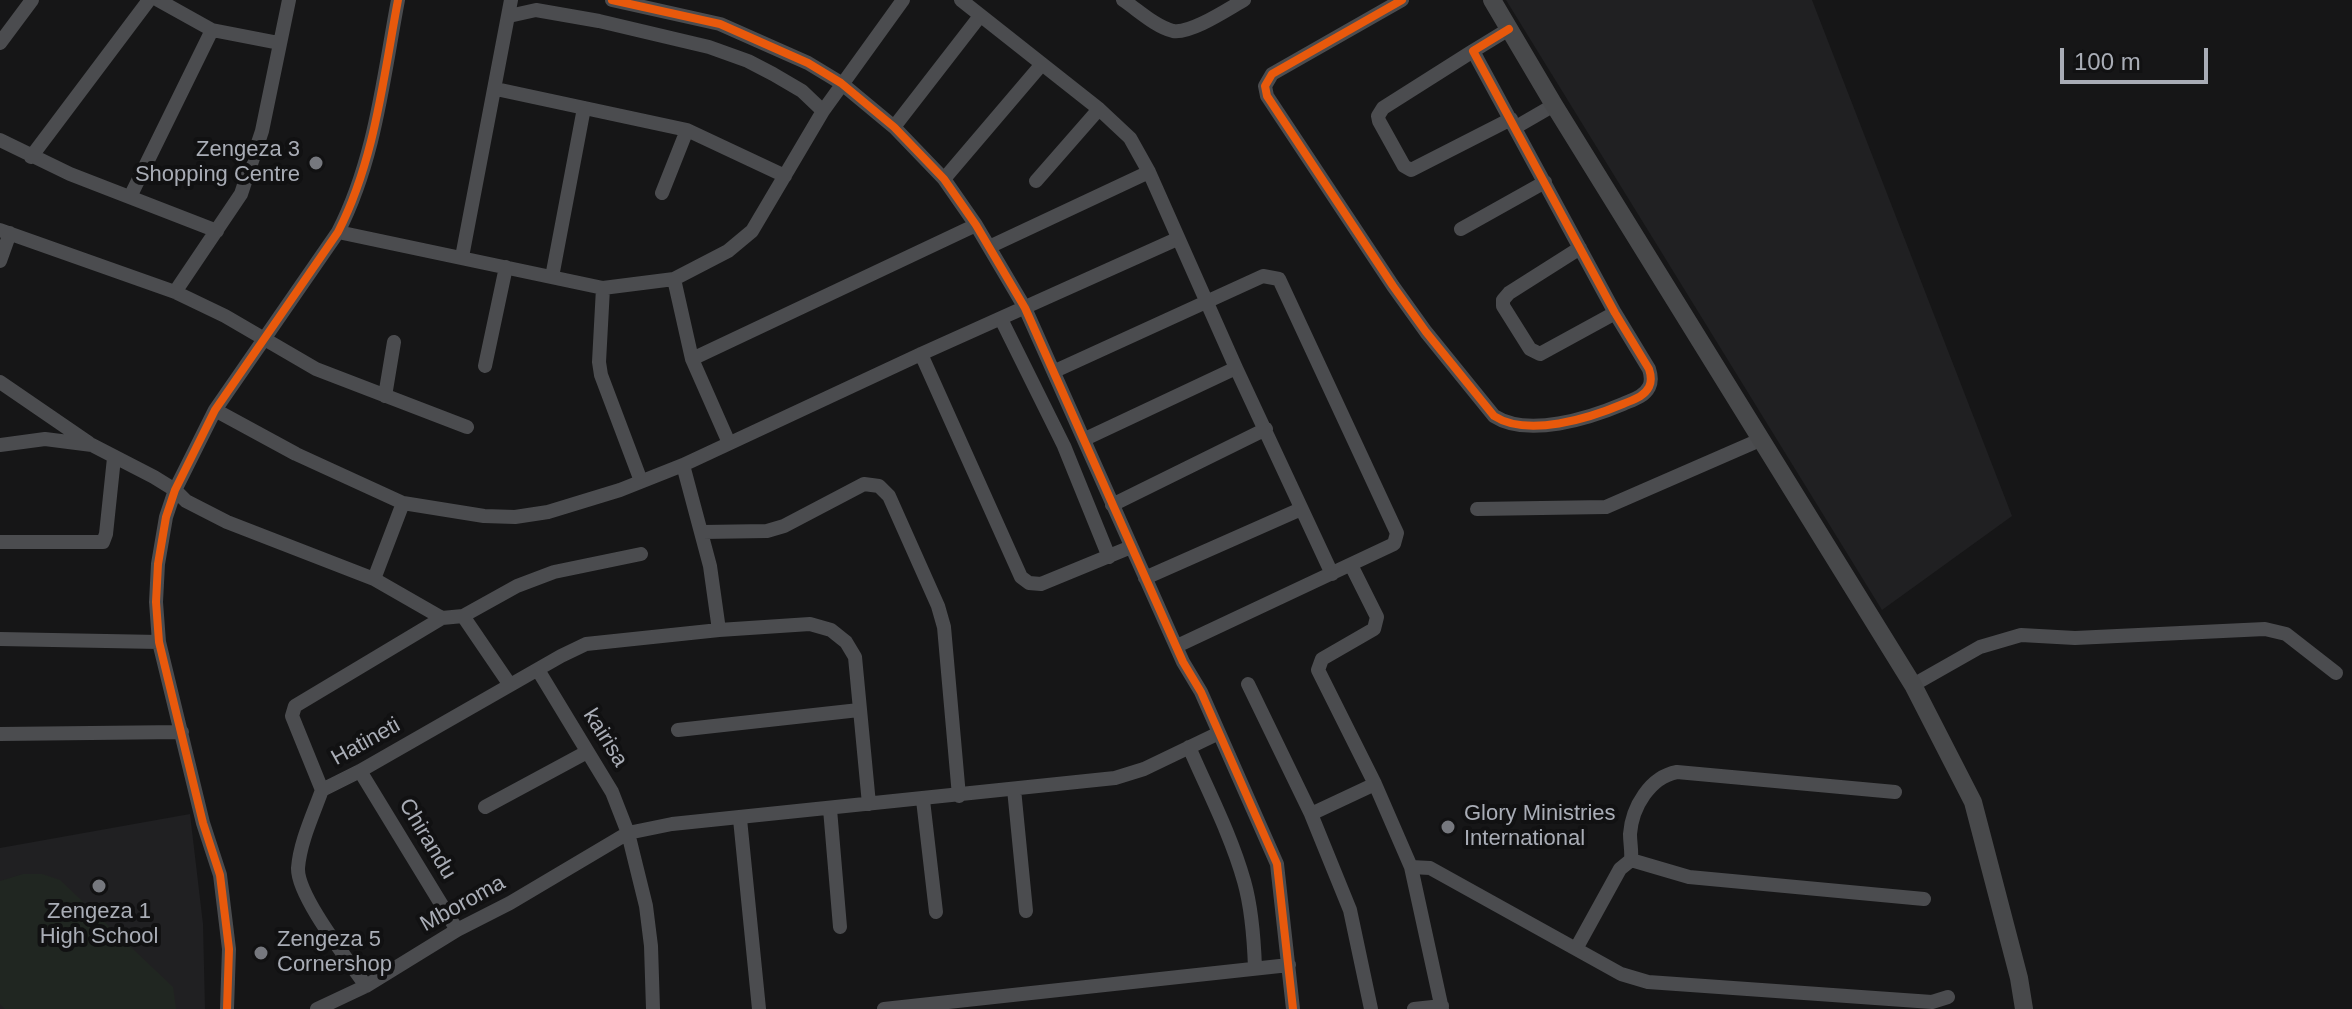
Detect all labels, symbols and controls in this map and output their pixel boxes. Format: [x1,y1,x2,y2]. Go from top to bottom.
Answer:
scale bar [2064,32,2212,82]
text: 100 m [2074,48,2141,75]
place label: Zengeza 3 Shopping Centre [135,137,300,188]
marker: Zengeza 3 Shopping Centre [307,154,325,172]
street label: kairisa [577,704,633,772]
street label: Hatineti [327,712,405,772]
street label: Chirandu [393,794,461,884]
place label: Glory Ministries International [1464,801,1616,852]
marker: Glory Ministries International [1439,818,1457,836]
street label: Mboroma [416,870,510,938]
marker: Zengeza 1 High School [90,877,108,895]
place label: Zengeza 1 High School [40,899,158,950]
place label: Zengeza 5 Cornershop [277,927,392,978]
marker: Zengeza 5 Cornershop [252,944,270,962]

